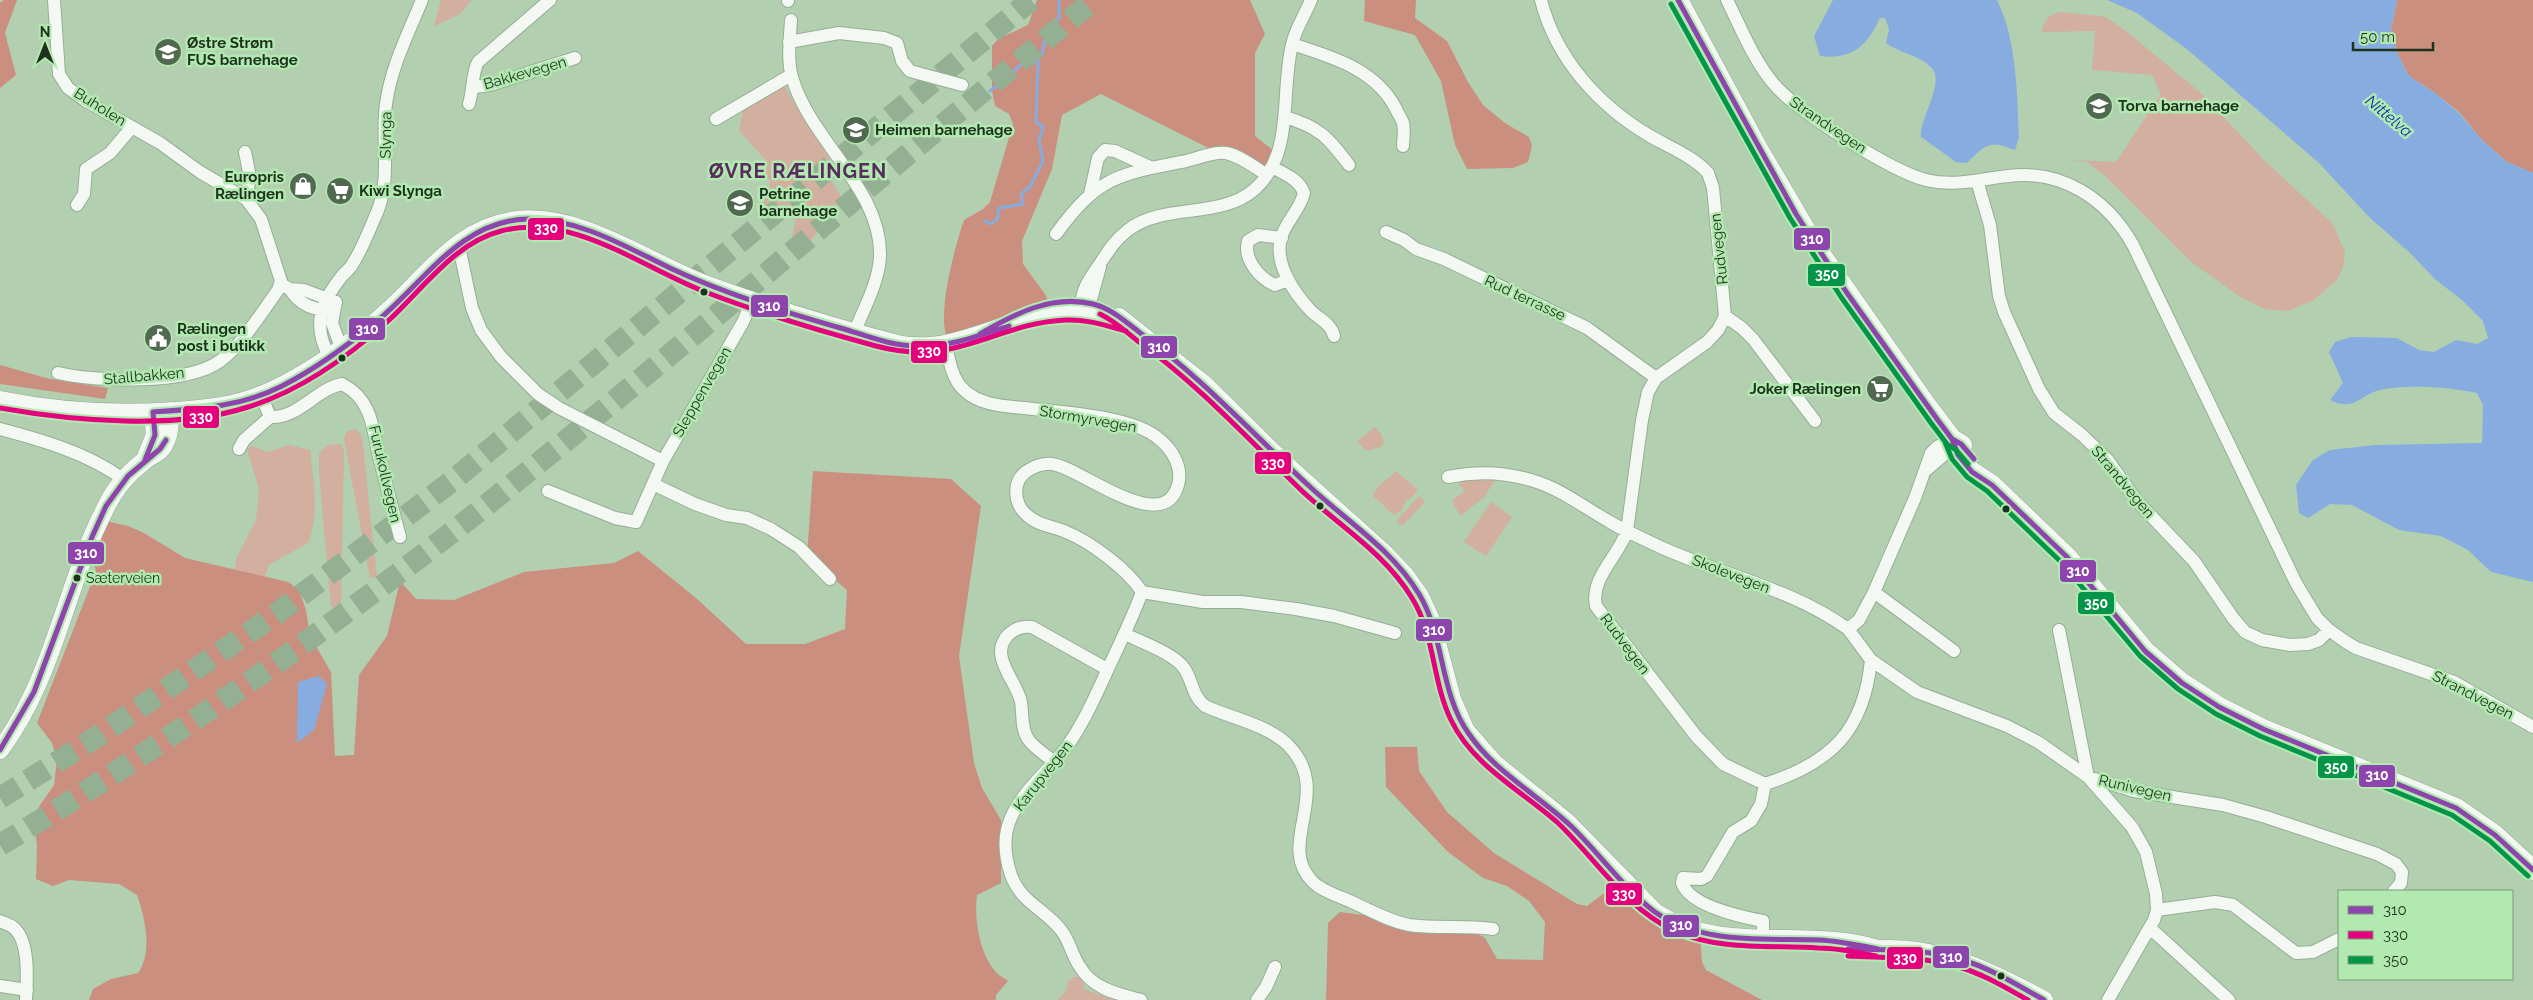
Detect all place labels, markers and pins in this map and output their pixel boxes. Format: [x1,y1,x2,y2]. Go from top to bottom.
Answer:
place label: Østre Strøm FUS barnehage [187,34,298,69]
school or university icon: Østre Strøm FUS barnehage [153,37,183,67]
school or university icon: Torva barnehage [2084,91,2114,121]
place label: Torva barnehage [2118,97,2239,115]
school or university icon: Heimen barnehage [841,115,871,145]
place label: Heimen barnehage [875,121,1013,139]
place label: Europris Rælingen [215,168,284,203]
shop icon: Europris Rælingen [288,171,318,201]
supermarket icon: Kiwi Slynga [325,176,355,206]
place label: Kiwi Slynga [359,182,442,200]
place label: Petrine barnehage [759,185,837,220]
school or university icon: Petrine barnehage [725,188,755,218]
unlabelled marker [699,287,709,297]
place label: Rælingen post i butikk [177,320,265,355]
public building icon: Rælingen post i butikk [143,323,173,353]
unlabelled marker [337,353,347,363]
supermarket icon: Joker Rælingen [1865,374,1895,404]
place label: Joker Rælingen [1750,380,1861,398]
unlabelled marker [1315,501,1325,511]
unlabelled marker [2001,504,2011,514]
place label: Sæterveien [86,570,160,586]
marker: Sæterveien [72,573,82,583]
unlabelled marker [1996,971,2006,981]

